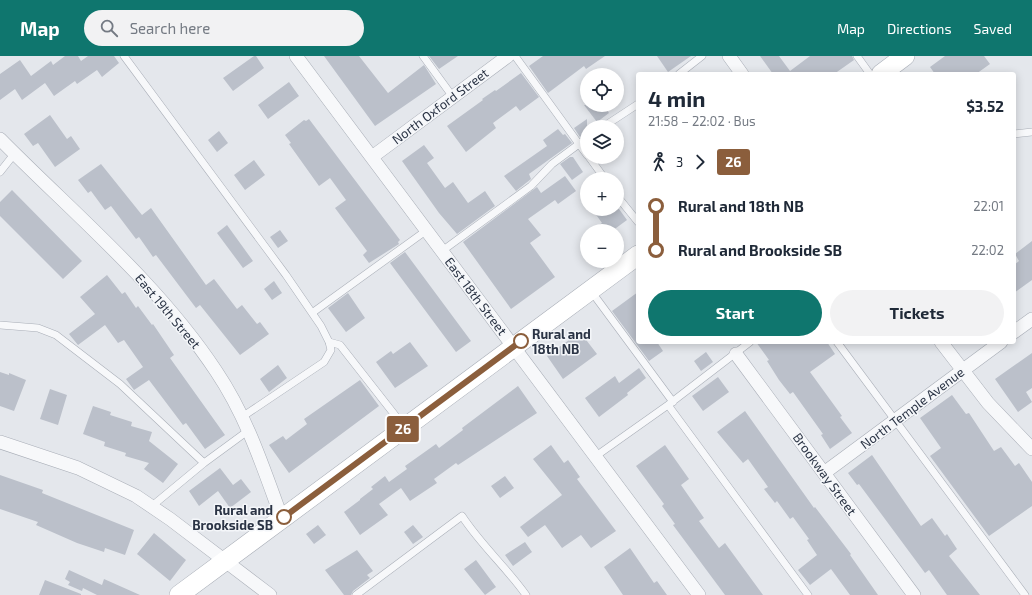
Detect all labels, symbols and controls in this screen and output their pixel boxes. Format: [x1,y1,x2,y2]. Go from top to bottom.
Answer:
search box [84,10,364,46]
text: Map [20,17,60,40]
icon: search [98,17,120,39]
text: Search here [130,19,210,37]
text: Map [837,20,865,37]
text: Directions [887,20,952,37]
text: Saved [974,20,1012,37]
street label: North Oxford Street [389,65,491,147]
map controls [580,68,624,268]
button: locate [580,68,624,112]
text: 4 min [648,85,705,111]
text: $3.52 [966,97,1004,115]
text: 21:58 – 22:02 · Bus [648,113,756,129]
button: layers [580,120,624,164]
icon: walk [648,151,670,173]
icon: forward [689,151,711,173]
text: 26 [725,153,742,170]
text: 3 [676,154,683,170]
button: + [580,172,624,216]
text: Rural and 18th NB [678,197,804,215]
text: 22:01 [973,198,1004,214]
button: − [580,224,624,268]
text: Rural and Brookside SB [678,241,842,259]
text: 22:02 [971,242,1004,258]
street label: East 18th Street [441,254,511,338]
street label: East 19th Street [132,270,204,352]
button: Start [648,290,822,336]
button: Tickets [830,290,1004,336]
place label: Rural and 18th NB [532,326,591,357]
marker: Rural and 18th NB [513,333,529,349]
street label: North Temple Avenue [857,364,967,452]
line badge: 26 [385,416,421,442]
text: 26 [395,420,411,437]
street label: Brookway Street [790,430,860,518]
place label: Rural and Brookside SB [192,502,273,533]
marker: Rural and Brookside SB [276,509,292,525]

